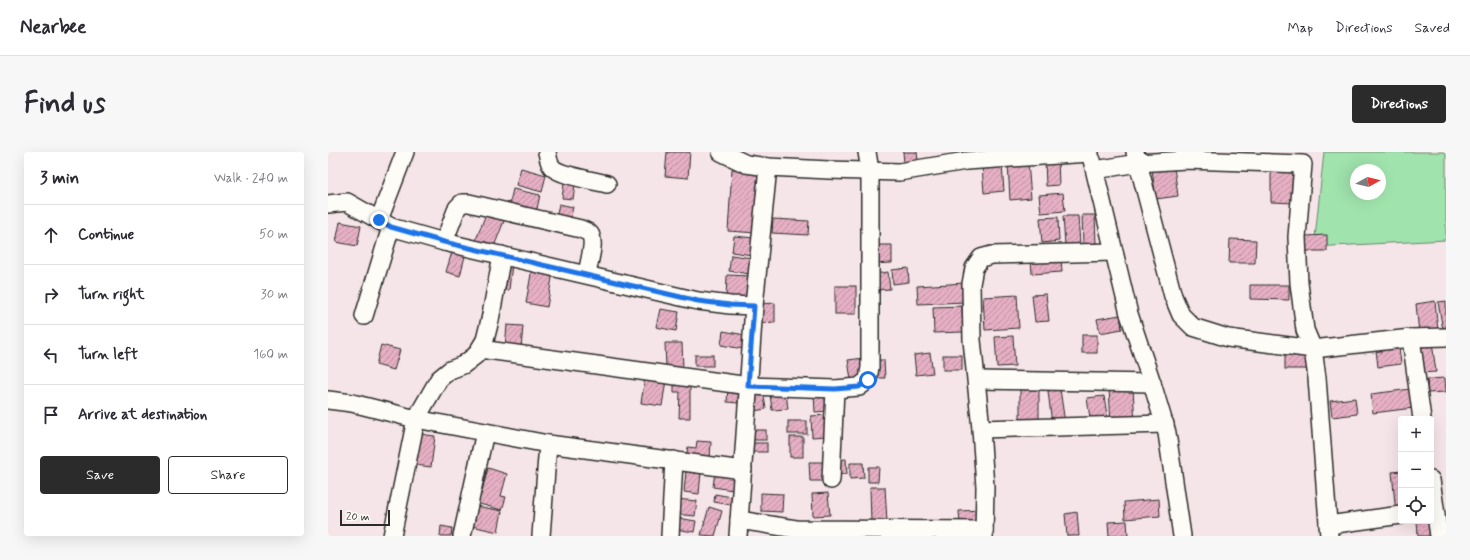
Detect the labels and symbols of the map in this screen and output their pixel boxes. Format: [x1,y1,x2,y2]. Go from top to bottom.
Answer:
north arrow [1350,164,1386,200]
route end [370,211,388,229]
route start [859,371,877,389]
scale bar [340,508,390,527]

